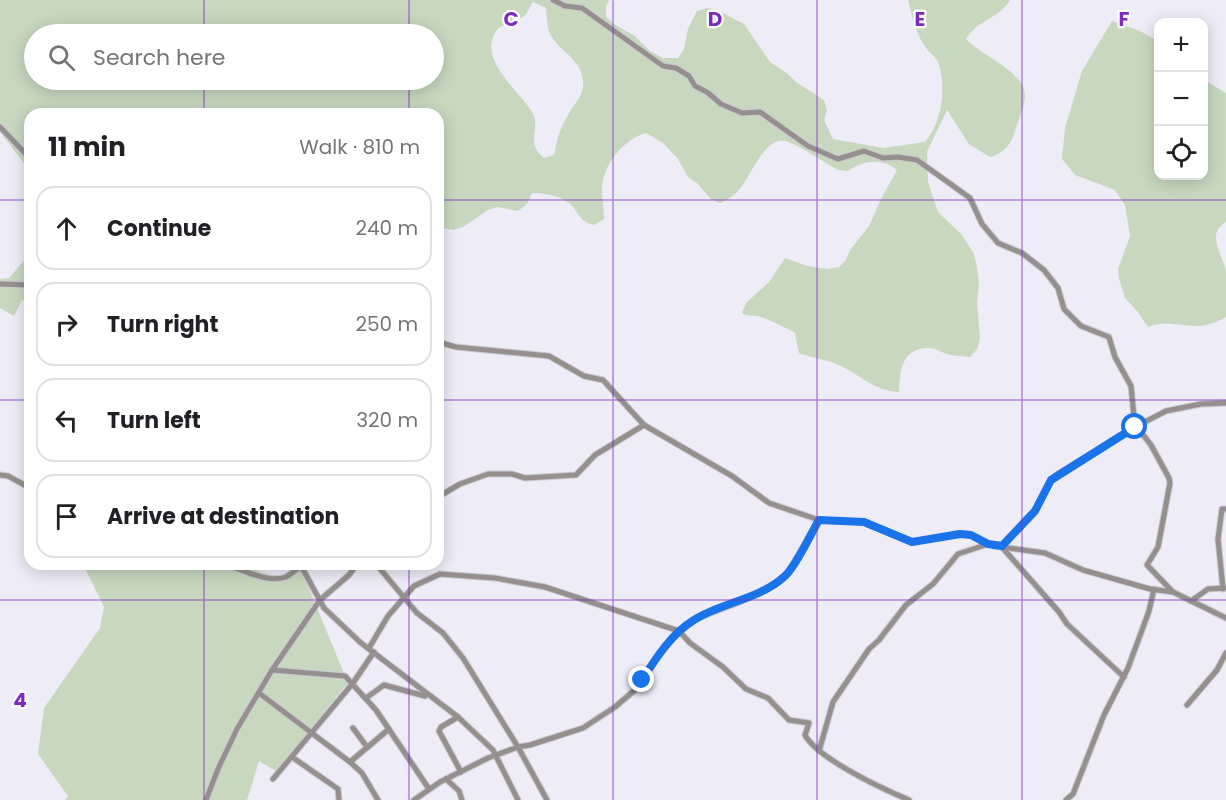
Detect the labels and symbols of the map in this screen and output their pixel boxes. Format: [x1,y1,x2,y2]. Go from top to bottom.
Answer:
text: C [503,5,519,33]
text: D [708,5,722,33]
text: E [915,5,925,33]
text: F [1119,5,1130,33]
route start [1121,413,1147,439]
route end [628,666,654,692]
text: 4 [13,686,27,714]

